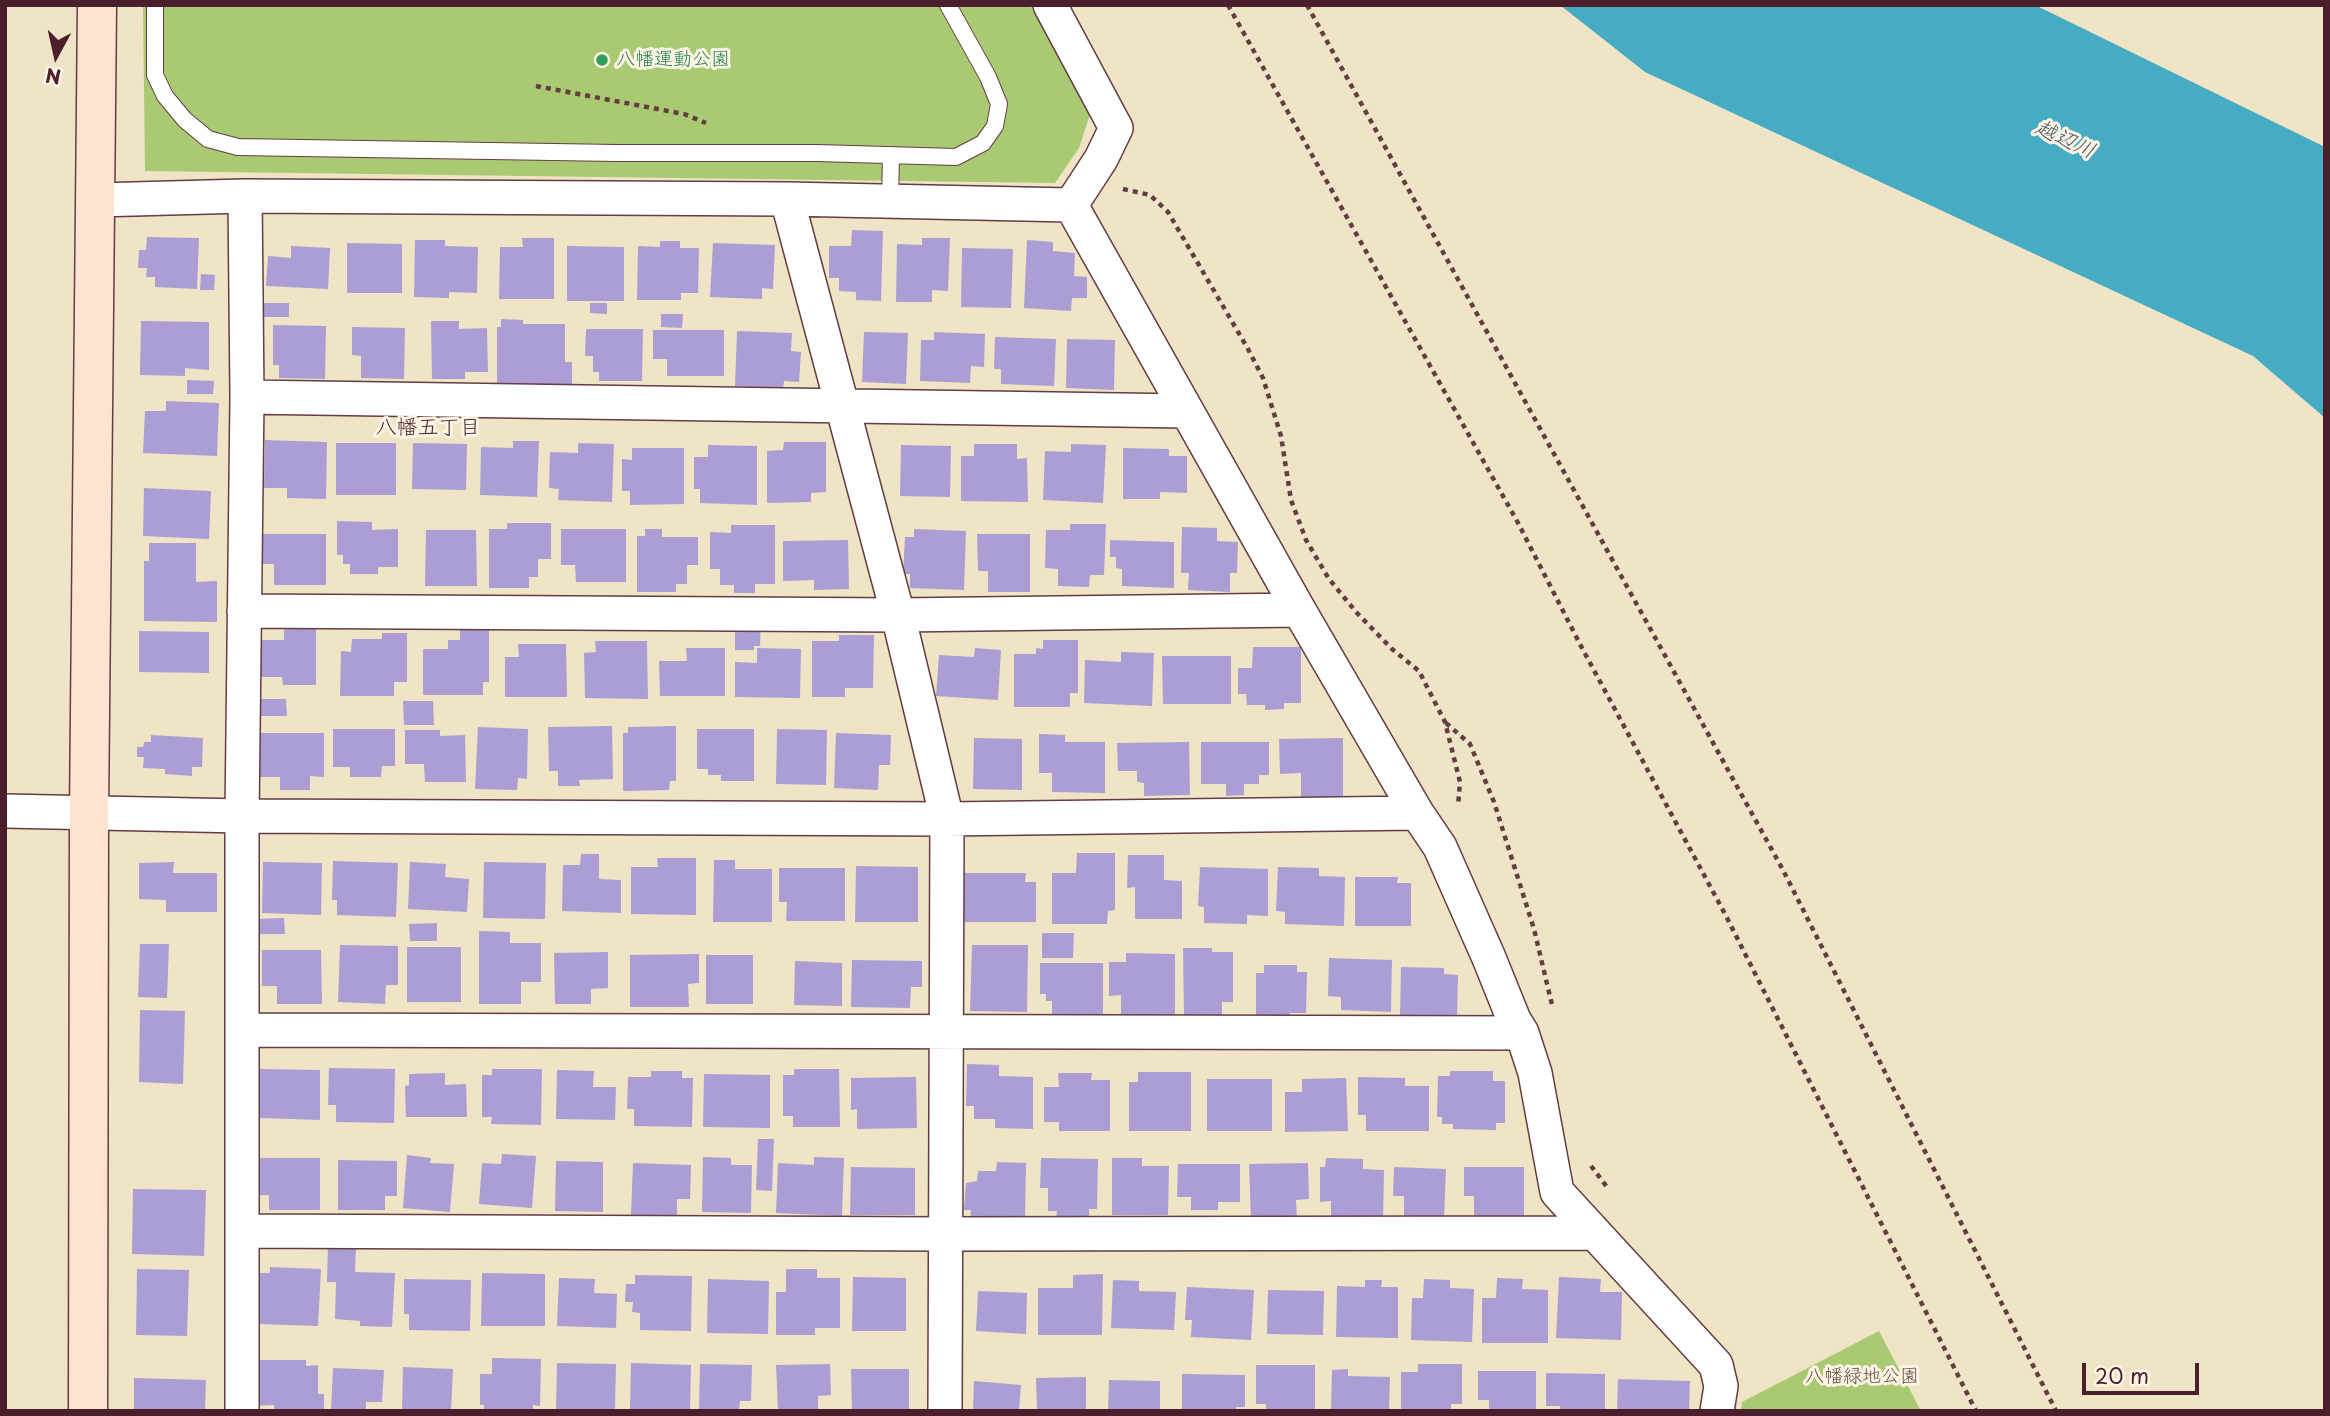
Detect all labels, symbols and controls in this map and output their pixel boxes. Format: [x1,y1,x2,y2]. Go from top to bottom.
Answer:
north arrow [21,21,91,91]
place label: 八幡運動公園 [616,49,730,71]
marker: 八幡運動公園 [594,52,610,68]
text: N [44,62,62,92]
water label: 越辺川 [2031,115,2099,165]
district label: 八幡五丁目 [376,415,480,441]
scale bar [2085,1350,2202,1394]
text: 20 m [2095,1359,2149,1391]
park label: 八幡緑地公園 [1805,1366,1919,1388]

